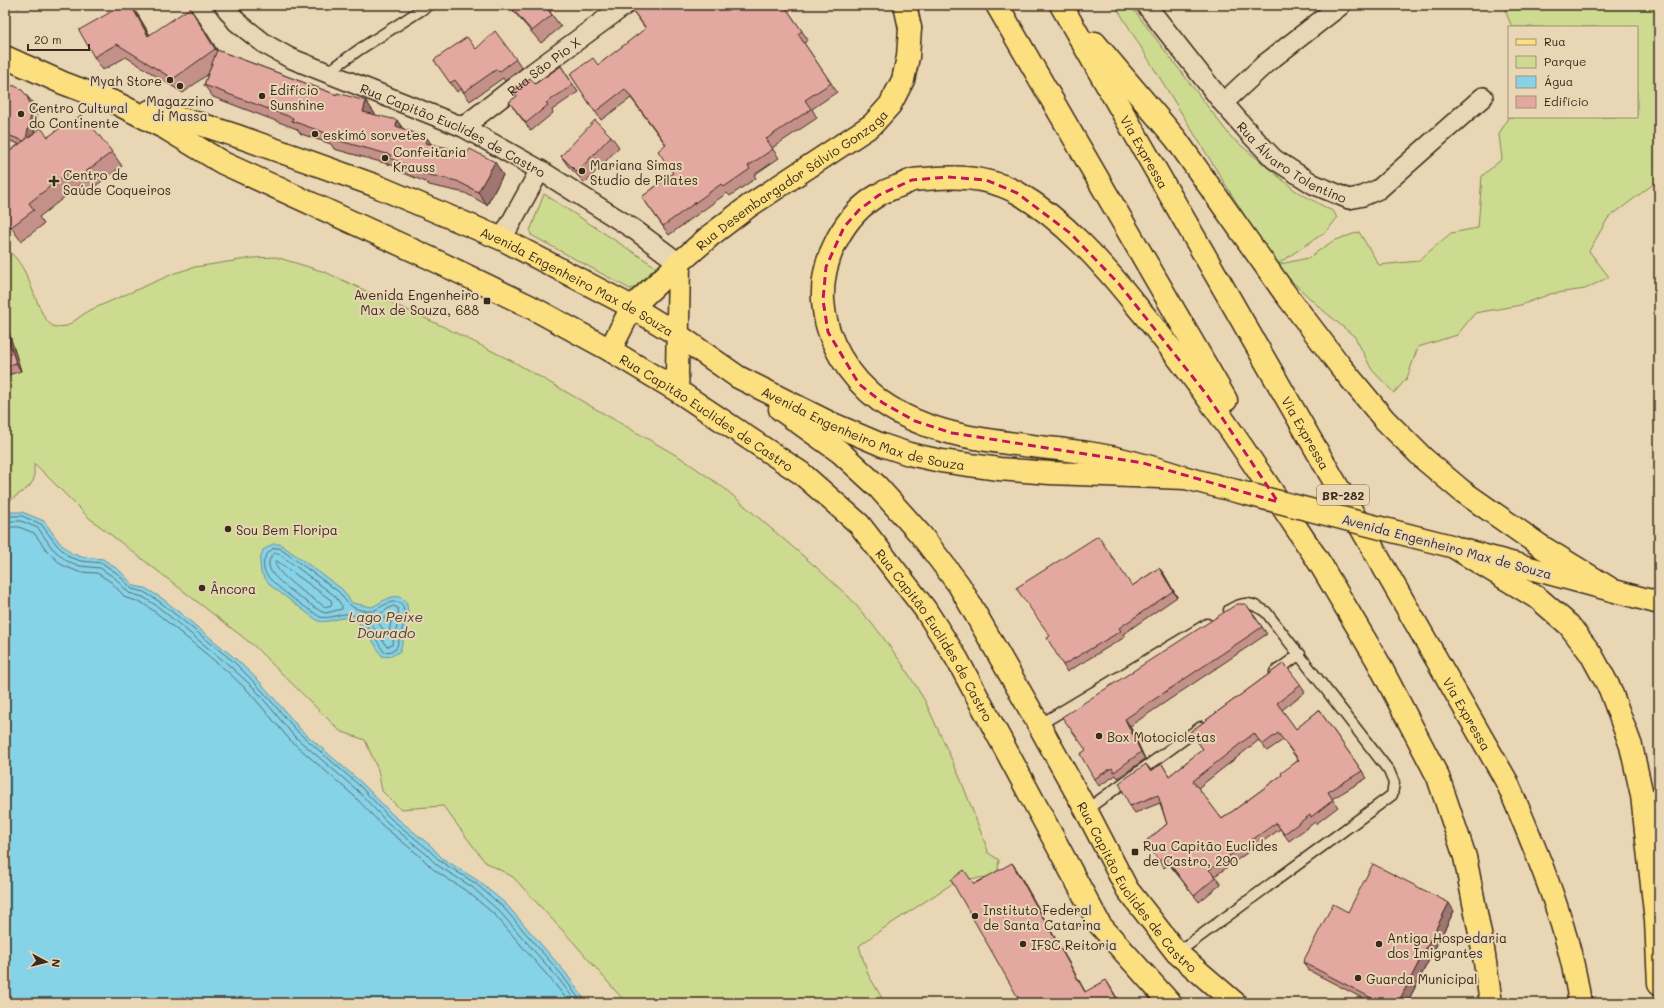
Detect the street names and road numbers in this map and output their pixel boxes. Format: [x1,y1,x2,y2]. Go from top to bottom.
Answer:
street label: Rua São Pio X [503,33,583,99]
street label: Rua Capitão Euclides de Castro [358,78,550,180]
street label: Rua Desembargador Sálvio Gonzaga [692,105,891,253]
street label: Via Expressa [1117,112,1173,191]
street label: Rua Álvaro Tolentino [1234,117,1350,206]
street label: Avenida Engenheiro Max de Souza [478,222,677,339]
street label: Rua Capitão Euclides de Castro [617,350,797,474]
street label: Avenida Engenheiro Max de Souza [759,382,966,473]
street label: Via Expressa [1279,393,1334,472]
road number: BR-282 [1317,485,1369,505]
street label: Avenida Engenheiro Max de Souza [1340,510,1554,582]
street label: Rua Capitão Euclides de Castro [872,545,997,724]
street label: Via Expressa [1440,674,1496,753]
street label: Rua Capitão Euclides de Castro [1074,798,1201,976]

